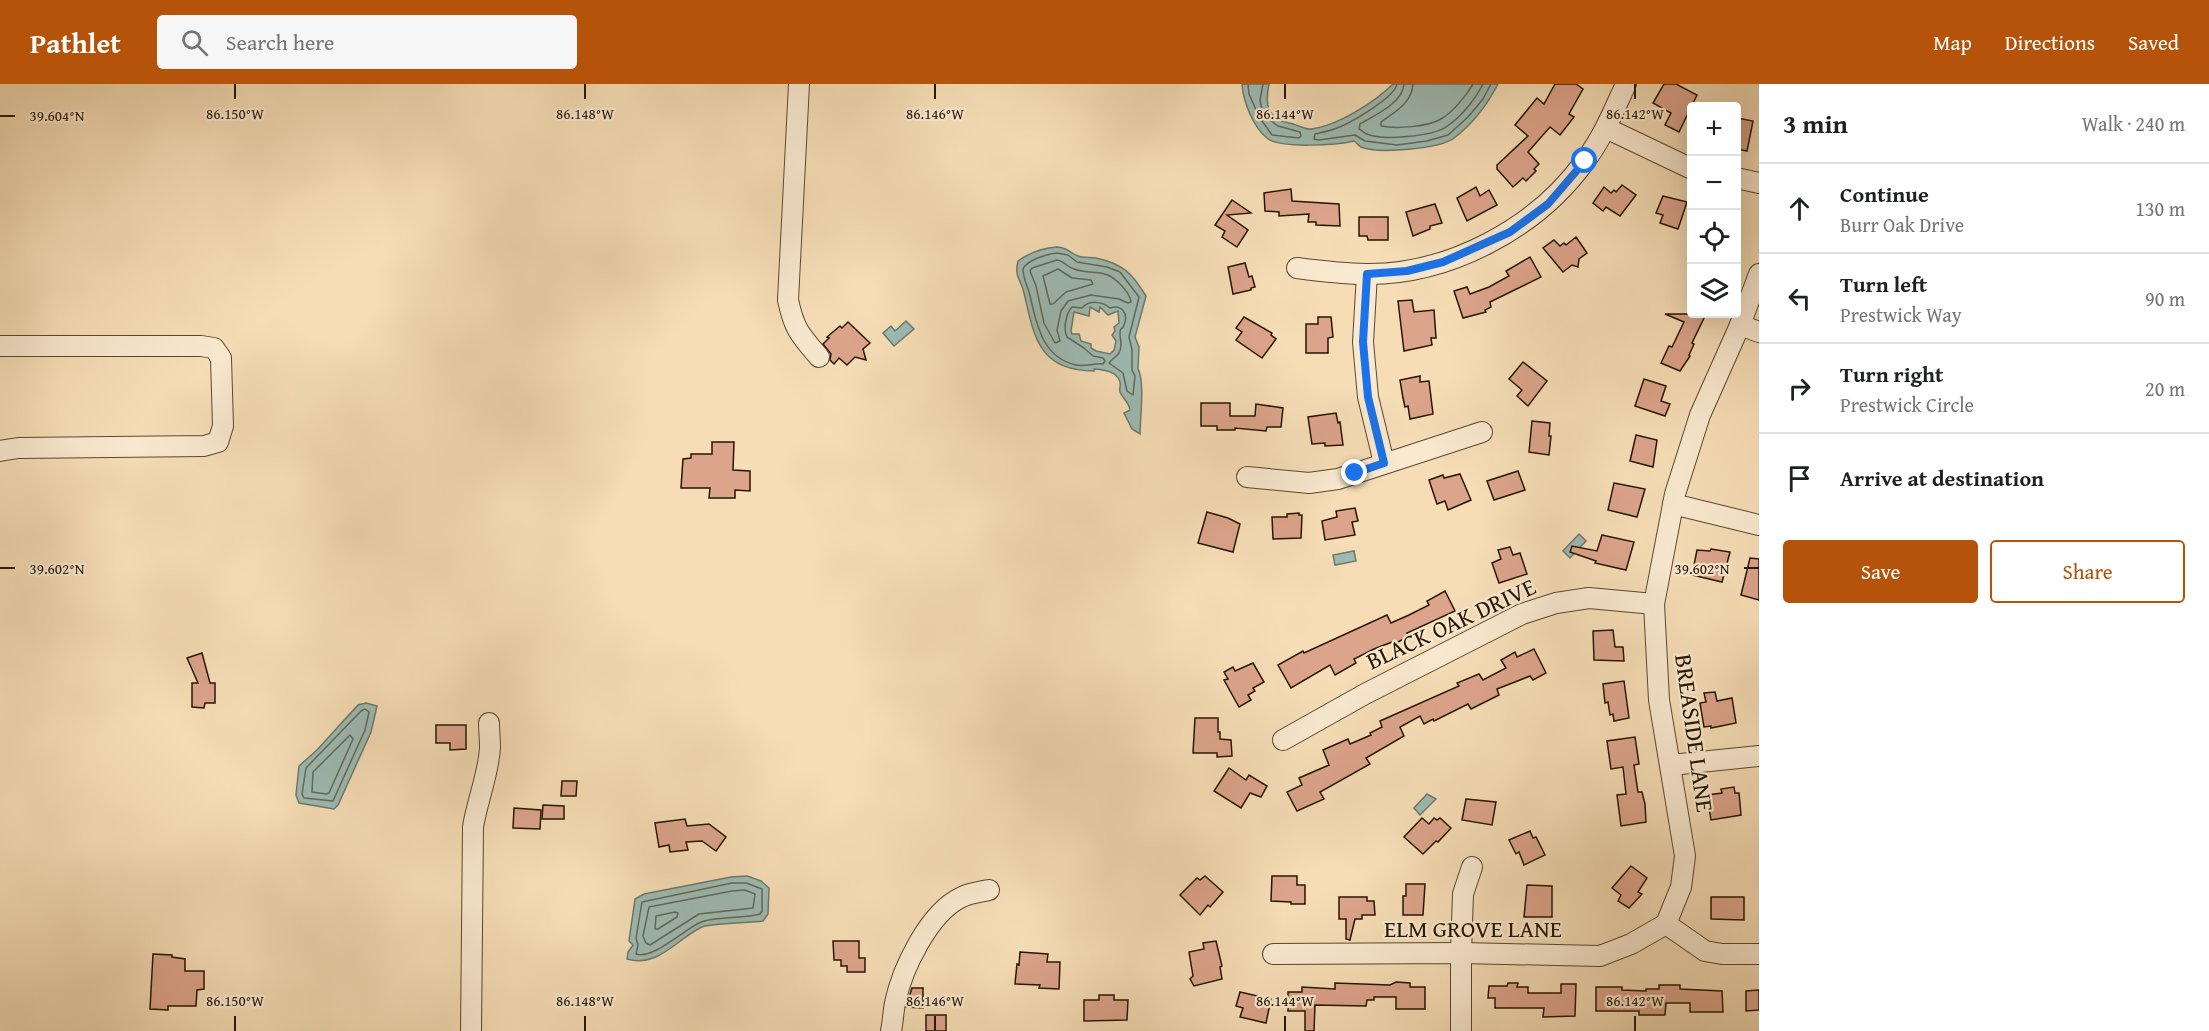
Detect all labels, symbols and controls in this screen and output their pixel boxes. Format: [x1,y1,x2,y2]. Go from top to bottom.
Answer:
search box [157,15,577,69]
text: Pathlet [30,22,121,63]
icon: search [178,26,211,59]
text: Search here [226,26,334,58]
text: Map [1933,27,1972,58]
text: Directions [2005,27,2095,58]
text: Saved [2128,27,2179,58]
map controls [1687,102,1741,318]
button: + [1687,102,1741,156]
text: 86.150°W [206,103,264,124]
text: 86.148°W [556,103,614,124]
text: 86.146°W [906,103,964,124]
text: 86.144°W [1256,103,1314,124]
text: 86.142°W [1606,103,1664,124]
text: 3 min [1783,104,1848,143]
text: 39.604°N [30,105,85,126]
text: Walk · 240 m [2082,109,2185,138]
route start [1571,147,1597,173]
button: − [1687,156,1741,210]
text: Continue [1840,178,1929,210]
icon: ahead [1783,192,1816,225]
text: 130 m [2135,194,2185,223]
button: locate [1687,210,1741,264]
text: Burr Oak Drive [1840,210,1964,239]
button: layers [1687,264,1741,318]
text: Turn left [1840,268,1927,300]
icon: left [1783,282,1816,315]
text: 90 m [2145,284,2185,313]
text: Prestwick Way [1840,300,1962,329]
text: Turn right [1840,358,1943,390]
icon: right [1783,372,1816,405]
text: 20 m [2145,374,2185,403]
text: Prestwick Circle [1840,390,1974,419]
route end [1341,459,1367,485]
icon: arrive [1783,462,1816,495]
text: Arrive at destination [1840,462,2044,494]
button: Save [1783,540,1978,603]
button: Share [1990,540,2185,603]
text: 39.602°N [30,558,85,579]
text: 39.602°N [1675,558,1730,579]
street label: BLACK OAK DRIVE [1360,569,1541,678]
street label: BREASIDE LANE [1666,652,1723,814]
street label: ELM GROVE LANE [1384,911,1562,946]
text: 86.150°W [206,990,264,1011]
text: 86.148°W [556,990,614,1011]
text: 86.146°W [906,990,964,1011]
text: 86.144°W [1256,990,1314,1011]
text: 86.142°W [1606,990,1664,1011]

